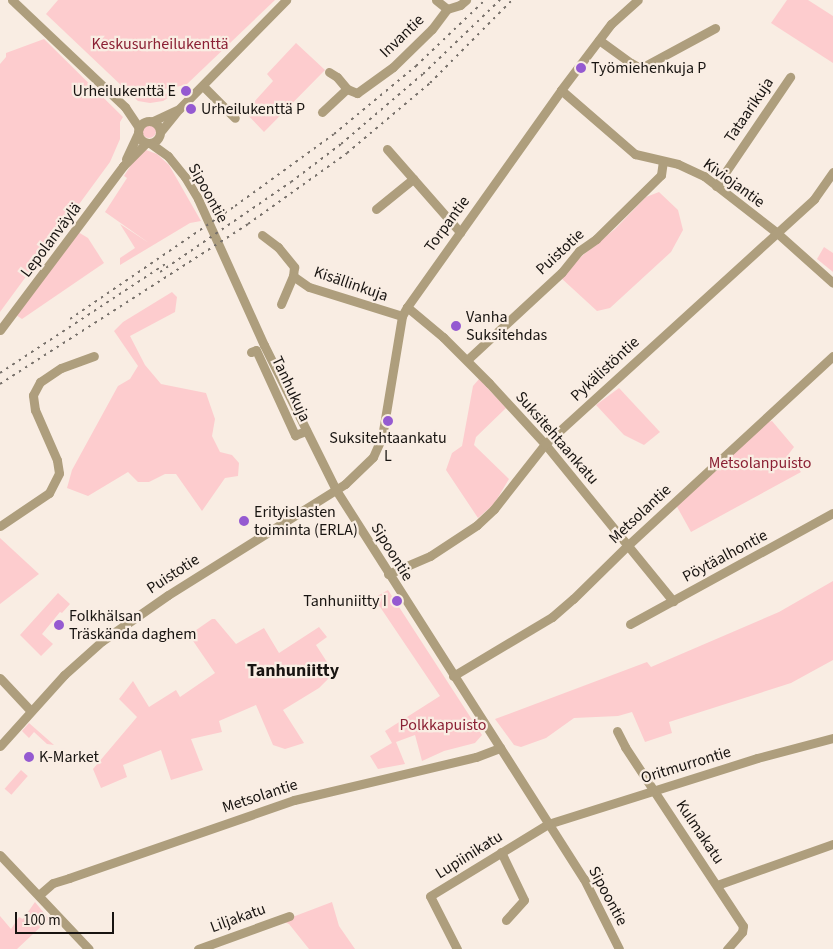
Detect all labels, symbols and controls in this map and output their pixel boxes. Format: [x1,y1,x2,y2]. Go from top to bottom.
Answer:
street label: Invantie [376,10,428,62]
park label: Keskusurheilukenttä [91,34,229,54]
place label: Työmiehenkuja P [591,58,706,78]
marker: Työmiehenkuja P [575,62,587,74]
street label: Tataarikuja [720,74,778,146]
place label: Urheilukenttä E [73,81,176,101]
marker: Urheilukenttä E [180,85,192,97]
place label: Urheilukenttä P [201,99,305,119]
marker: Urheilukenttä P [185,103,197,115]
street label: Kiviojantie [700,154,768,212]
street label: Sipoontie [184,160,232,226]
street label: Torpantie [420,192,474,256]
street label: Lepolanväylä [17,199,85,281]
street label: Puistotie [532,225,588,279]
street label: Kisällinkuja [311,262,391,306]
place label: Vanha Suksitehdas [466,307,547,345]
marker: Vanha Suksitehdas [450,320,462,332]
street label: Pykälistöntie [567,332,643,406]
street label: Tanhukuja [267,353,315,425]
street label: Suksitehtaankatu [511,387,603,489]
marker: Suksitehtaankatu L [382,415,394,427]
place label: Suksitehtaankatu L [329,428,447,466]
park label: Metsolanpuisto [709,453,811,473]
street label: Metsolantie [605,480,675,548]
place label: Erityislasten toiminta (ERLA) [254,502,358,540]
marker: Erityislasten toiminta (ERLA) [238,515,250,527]
street label: Sipoontie [367,519,417,585]
street label: Pöytäalhontie [679,526,771,586]
street label: Puistotie [143,550,203,598]
place label: Tanhuniitty I [303,591,387,611]
marker: Tanhuniitty I [391,595,403,607]
place label: Folkhälsan Träskända daghem [69,606,196,644]
marker: Folkhälsan Träskända daghem [53,619,65,631]
district label: Tanhuniitty [247,660,339,682]
park label: Polkkapuisto [400,715,486,735]
street label: Oritmurrontie [639,742,733,788]
place label: K-Market [39,747,99,767]
marker: K-Market [23,751,35,763]
street label: Metsolantie [220,775,300,817]
street label: Kulmakatu [672,796,728,868]
street label: Lupiinikatu [432,827,506,883]
street label: Sipoontie [584,863,632,929]
street label: Liljakatu [208,899,268,937]
scale bar [18,902,116,934]
text: 100 m [23,910,61,931]

